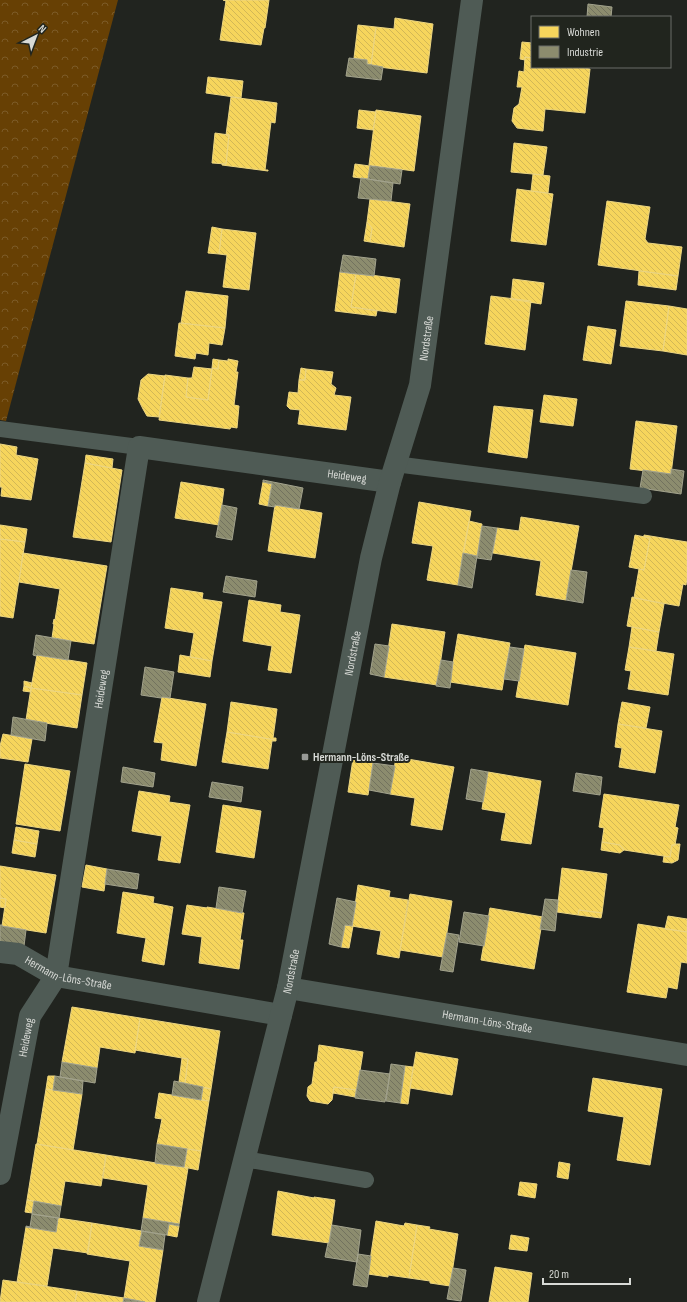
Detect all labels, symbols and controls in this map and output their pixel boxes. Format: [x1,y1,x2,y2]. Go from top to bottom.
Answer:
north arrow [16,16,56,56]
legend [531,16,671,68]
text: N [36,22,49,36]
text: Wohnen [567,25,600,40]
text: Industrie [567,45,603,60]
street label: Nordstraße [416,315,437,362]
street label: Heideweg [326,466,368,486]
street label: Nordstraße [341,629,364,677]
street label: Heideweg [91,668,112,710]
place label: Hermann-Löns-Straße [313,750,409,765]
marker: Hermann-Löns-Straße [300,752,310,762]
street label: Nordstraße [279,948,303,995]
street label: Hermann-Löns-Straße [22,952,113,993]
street label: Hermann-Löns-Straße [441,1007,534,1036]
street label: Heideweg [15,1017,37,1058]
scale bar [543,1260,630,1286]
text: 20 m [549,1267,569,1282]

